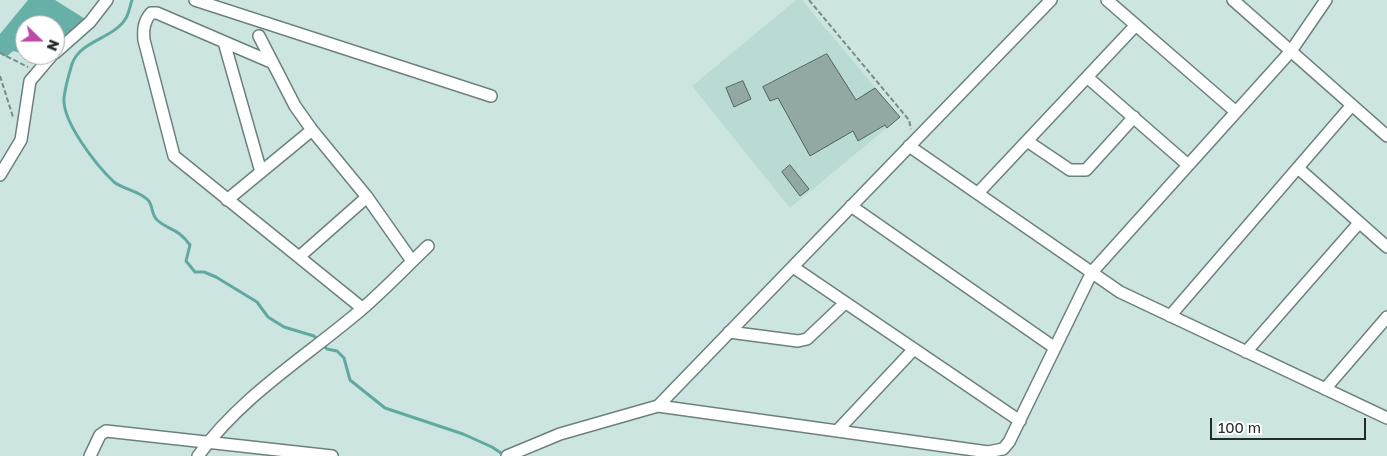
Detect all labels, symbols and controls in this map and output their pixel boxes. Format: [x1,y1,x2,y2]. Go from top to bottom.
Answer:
north arrow [15,15,65,65]
text: N [44,37,63,54]
scale bar [1212,408,1368,440]
text: 100 m [1218,418,1261,436]

